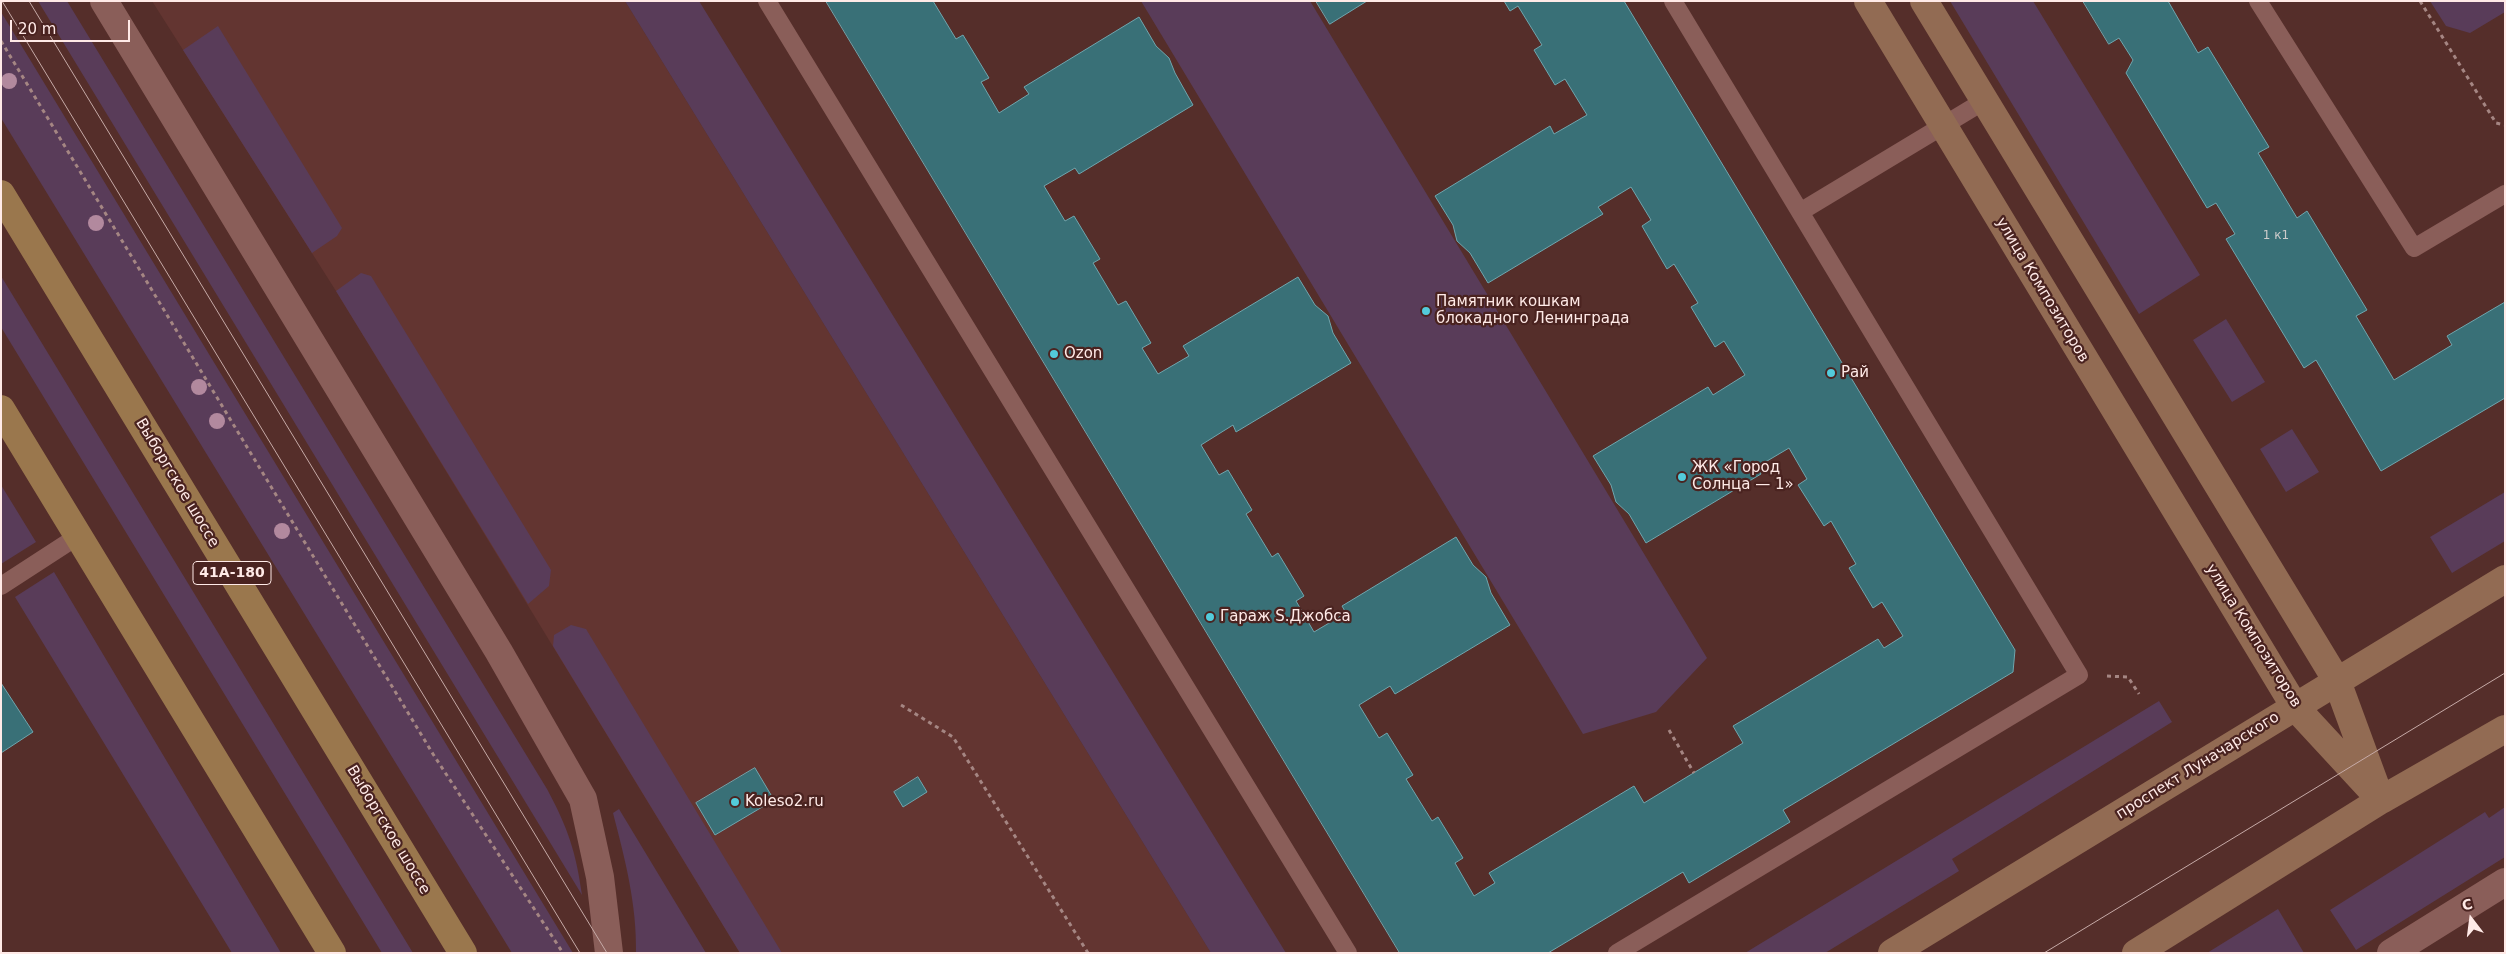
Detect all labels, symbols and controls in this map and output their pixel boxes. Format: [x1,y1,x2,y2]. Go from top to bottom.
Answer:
scale bar [12,10,132,42]
text: 20 m [18,20,56,38]
street label: улица Композиторов [1992,214,2092,366]
house number: 1 к1 [2263,229,2289,243]
place label: Памятник кошкам блокадного Ленинграда [1436,293,1629,328]
marker: Памятник кошкам блокадного Ленинграда [1420,305,1432,317]
place label: Ozon [1064,345,1102,363]
marker: Ozon [1048,348,1060,360]
place label: Рай [1841,364,1869,382]
marker: Рай [1825,367,1837,379]
street label: Выборгское шоссе [131,415,223,551]
place label: ЖК «Город Солнца — 1» [1692,459,1794,494]
marker: ЖК «Город Солнца — 1» [1676,471,1688,483]
street label: улица Композиторов [2201,561,2305,711]
road number: 41А-180 [193,562,271,584]
place label: Гараж S.Джобса [1220,608,1351,626]
marker: Гараж S.Джобса [1204,611,1216,623]
street label: проспект Луначарского [2113,708,2283,824]
street label: Выборгское шоссе [342,762,434,898]
place label: Koleso2.ru [745,793,824,811]
marker: Koleso2.ru [729,796,741,808]
north arrow [2446,894,2496,944]
text: С [2460,895,2474,914]

